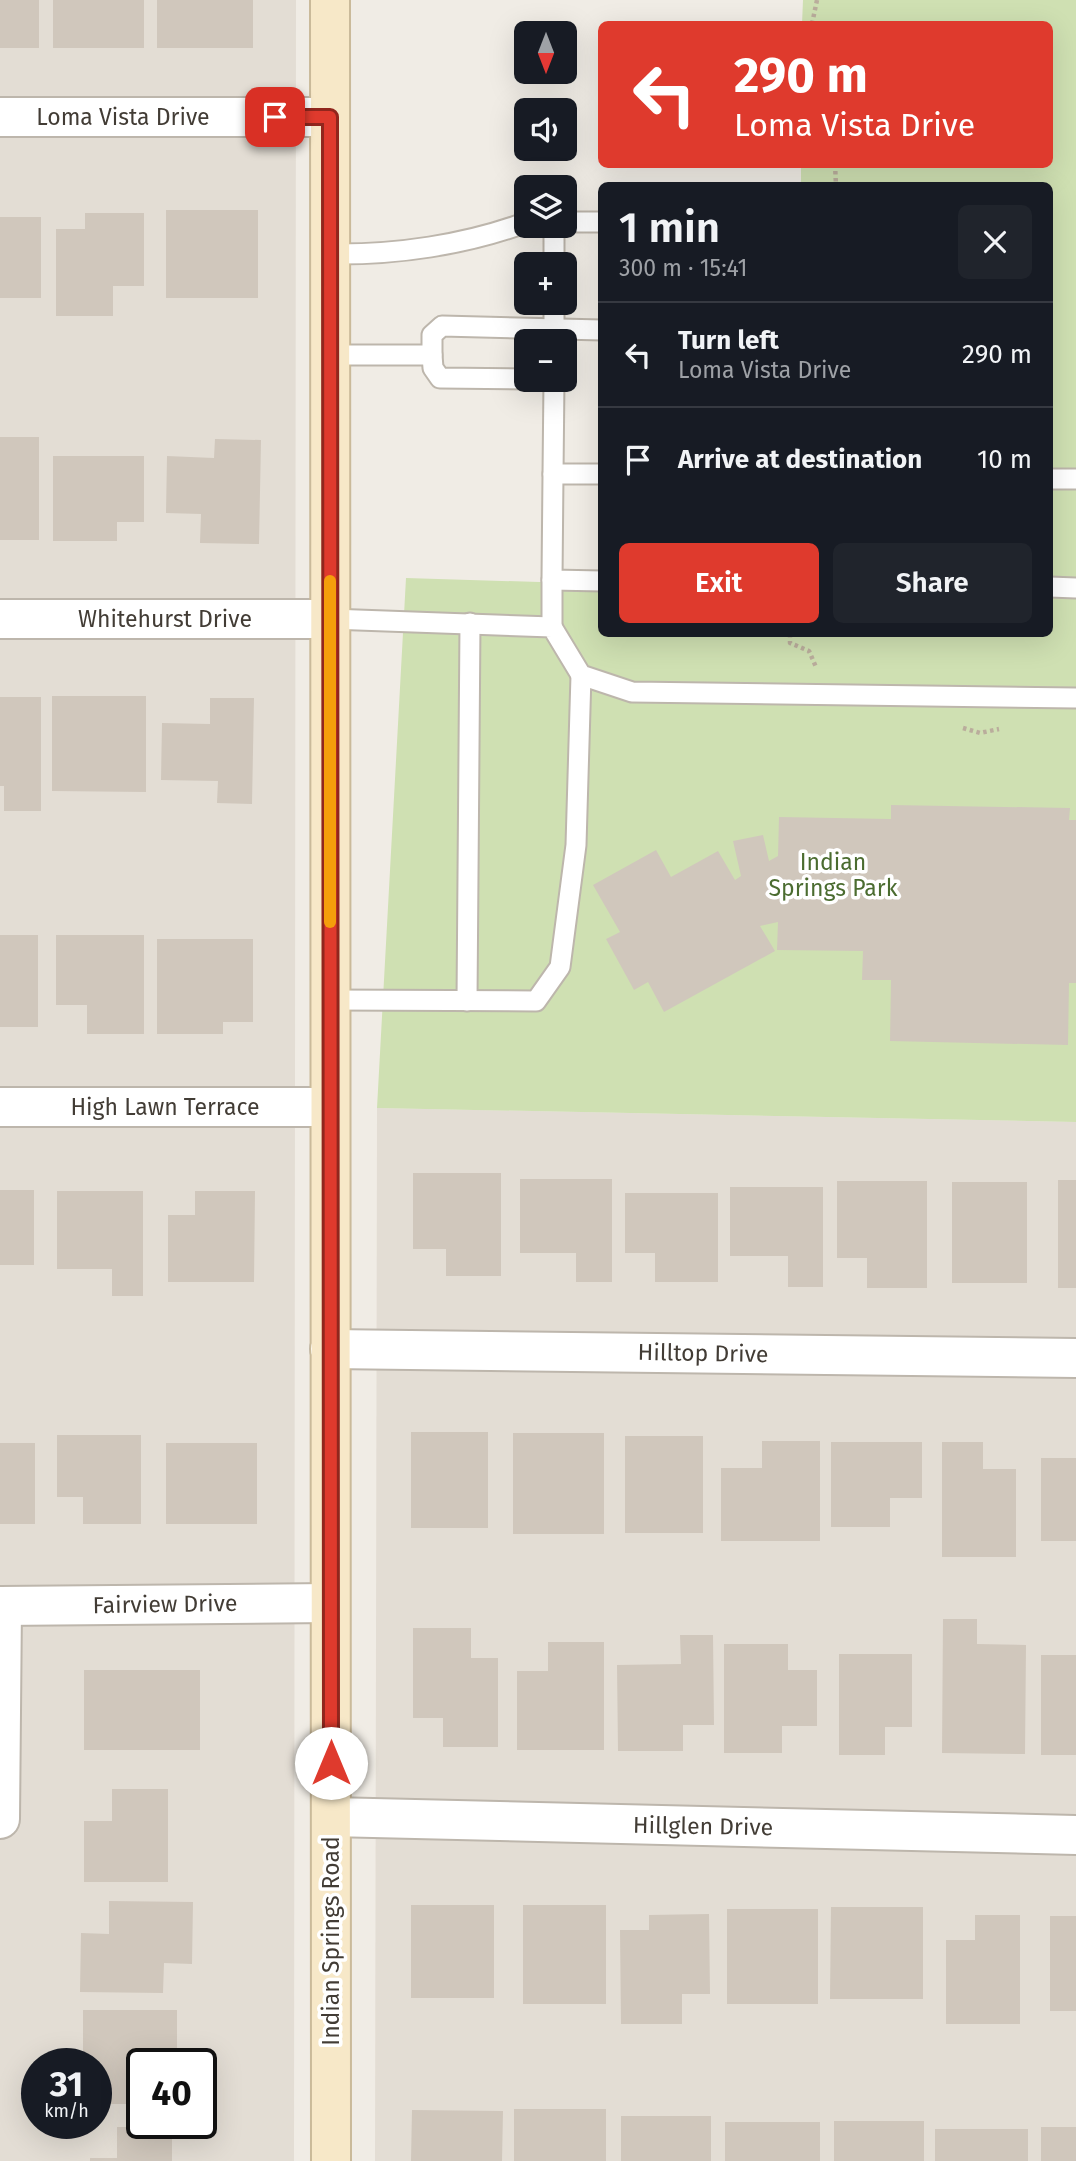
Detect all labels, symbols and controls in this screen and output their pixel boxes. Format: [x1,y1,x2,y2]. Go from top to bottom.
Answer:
north arrow [514,21,578,84]
map controls [514,21,577,392]
text: 290 m [734,46,868,105]
icon: left [619,49,710,140]
pin [245,87,305,147]
icon: arrive [256,98,294,136]
button: sound [514,98,577,161]
street label: Loma Vista Drive [36,103,210,131]
text: Loma Vista Drive [734,106,975,144]
button: layers [514,175,577,238]
text: 1 min [619,203,720,253]
button: close [958,205,1032,279]
button: + [514,252,577,315]
text: 300 m · 15:41 [619,254,747,282]
text: Turn left [678,325,779,356]
button: − [514,329,577,392]
icon: left [619,336,657,374]
text: 290 m [962,339,1032,370]
text: Loma Vista Drive [678,356,851,384]
icon: arrive [619,441,657,479]
text: Arrive at destination [678,444,922,475]
text: 10 m [977,444,1032,475]
button: Exit [619,543,819,623]
button: Share [833,543,1032,623]
street label: Whitehurst Drive [78,605,252,633]
park label: Indian Springs Park [769,848,898,902]
street label: High Lawn Terrace [70,1093,260,1121]
street label: Hilltop Drive [637,1338,769,1368]
street label: Fairview Drive [92,1589,238,1619]
position arrow [294,1726,368,1800]
street label: Hillglen Drive [633,1811,773,1841]
street label: Indian Springs Road [317,1836,345,2046]
speed limit sign: 40 [126,2048,217,2139]
text: 31 [50,2063,83,2105]
text: km/h [44,2100,89,2122]

